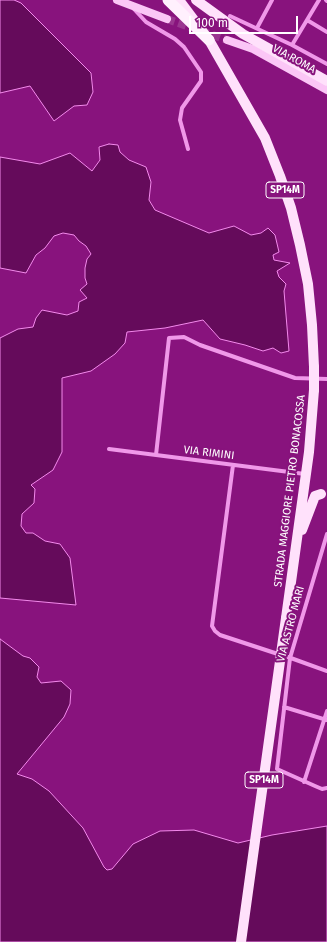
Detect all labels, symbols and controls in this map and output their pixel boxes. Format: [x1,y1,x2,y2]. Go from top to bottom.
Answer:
scale bar [191,8,300,34]
text: 100 m [196,16,228,30]
street label: VIA ROMA [270,42,318,76]
road number: SP14M [266,182,304,198]
street label: STRADA MAGGIORE PIETRO BONACOSSA [272,394,308,588]
street label: VIA RIMINI [183,443,235,463]
street label: VIA ASTRO MARI [275,585,307,663]
road number: SP14M [245,772,283,788]

